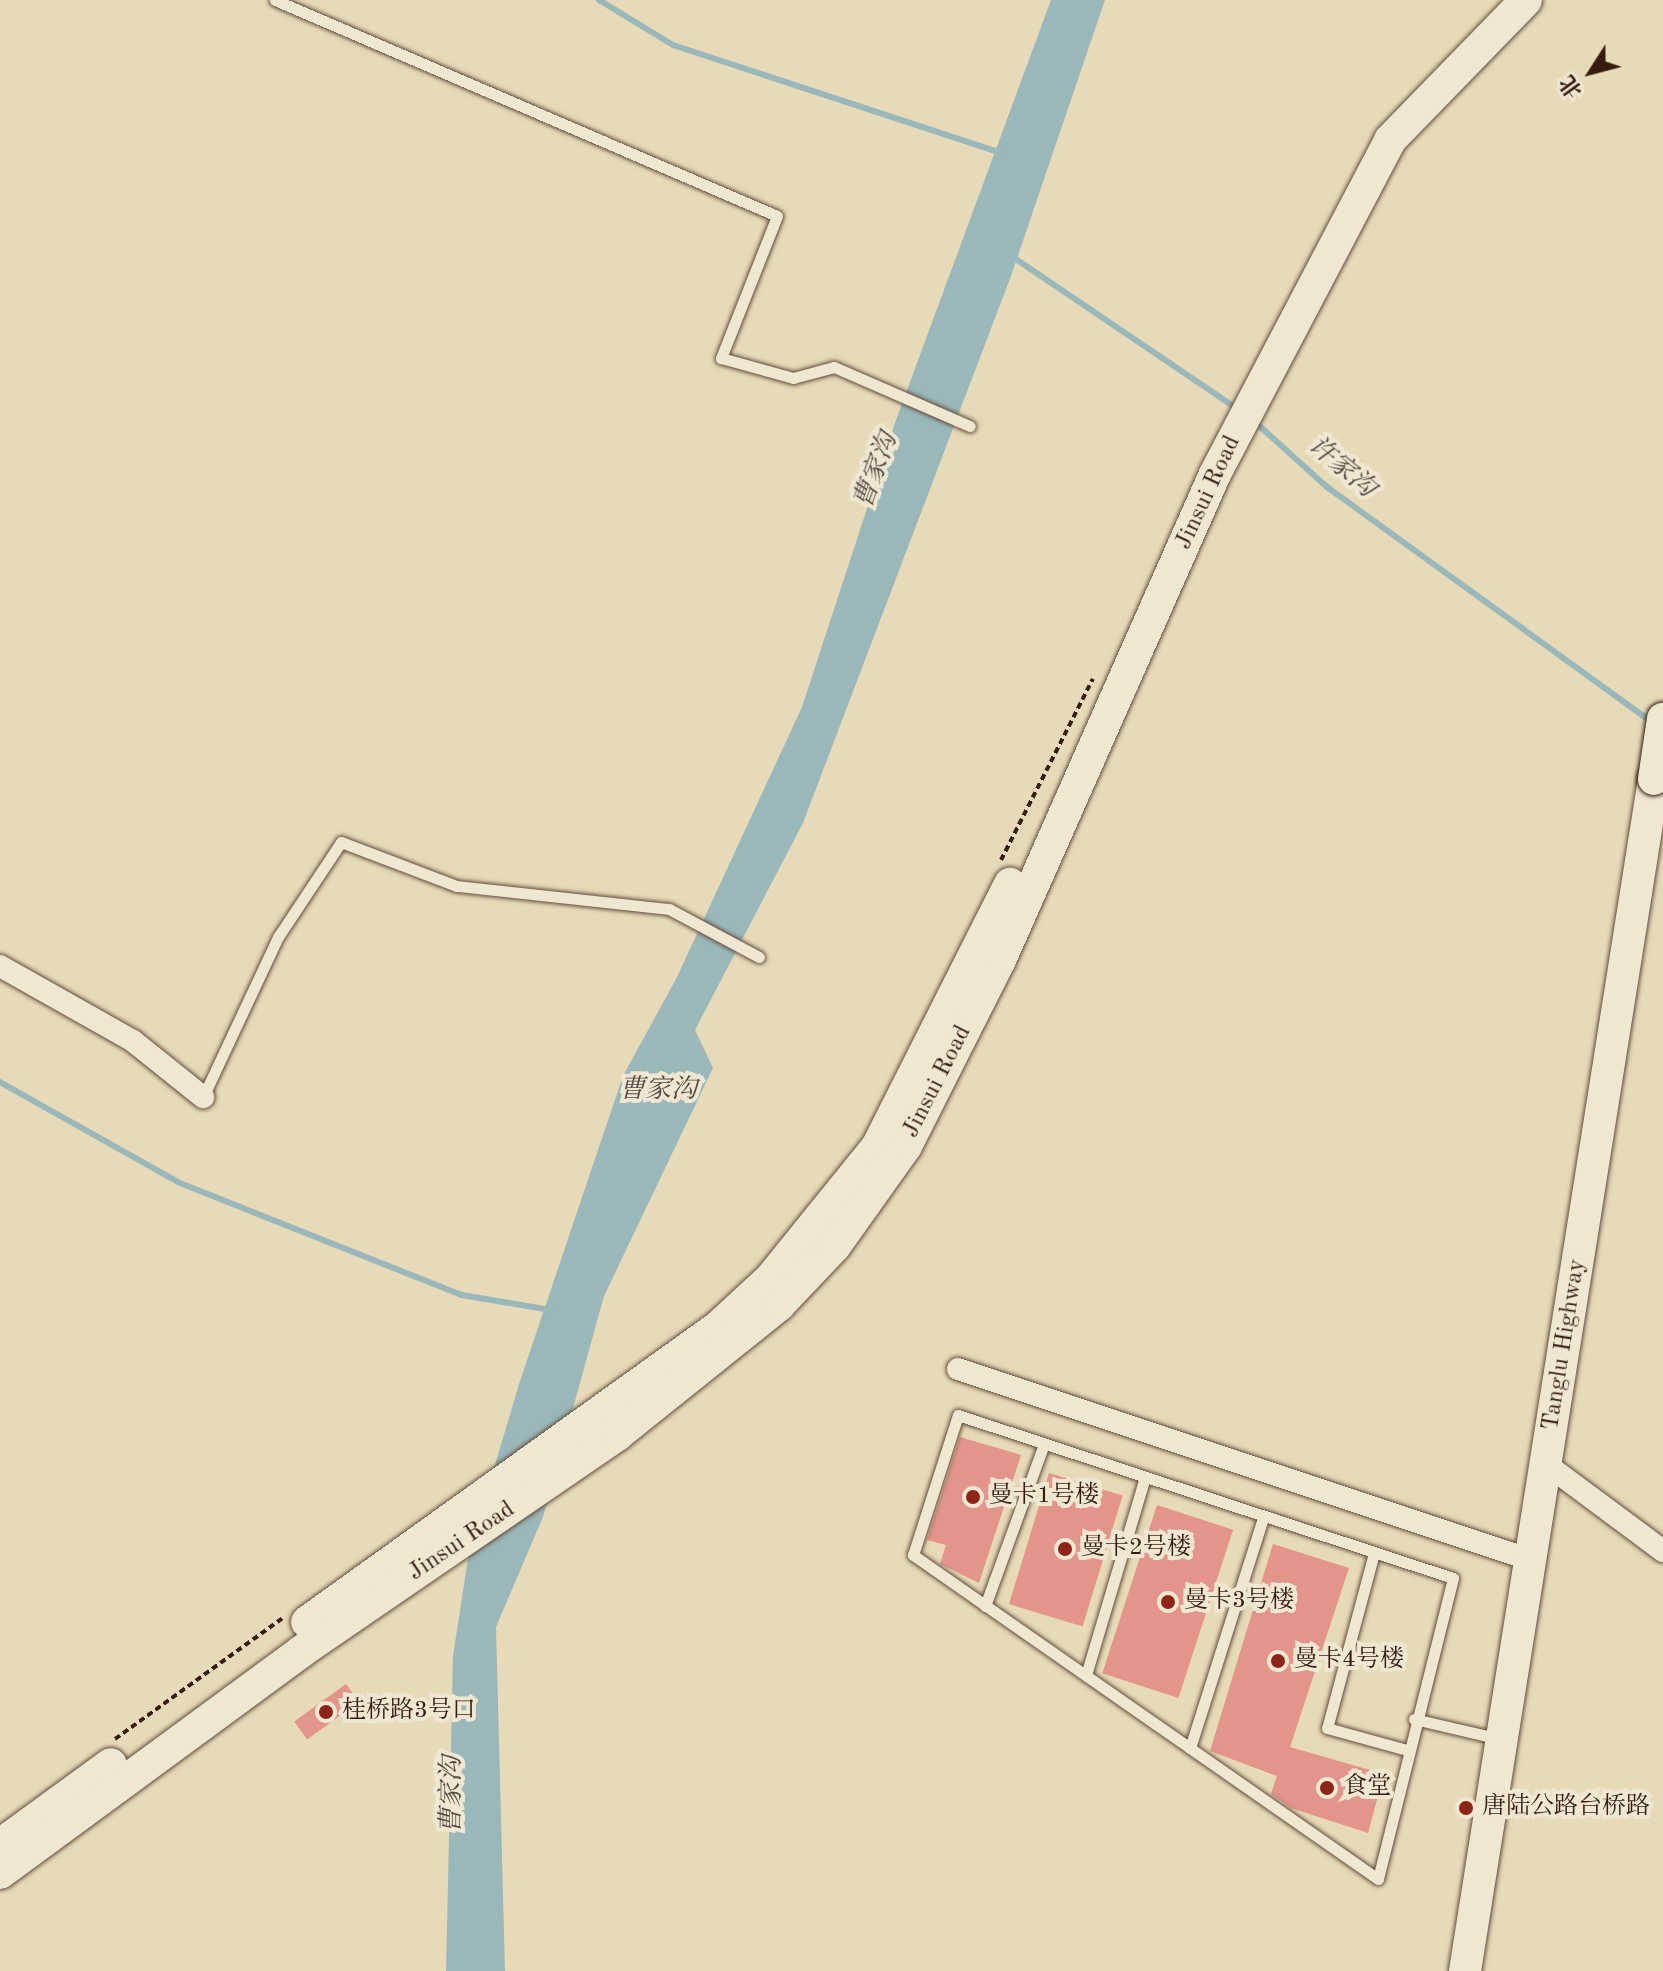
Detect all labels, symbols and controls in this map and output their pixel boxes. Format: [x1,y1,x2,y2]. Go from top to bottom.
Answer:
north arrow [1551,32,1631,112]
text: 北 [1556,71,1587,101]
water label: 曹家沟 [849,429,905,513]
street label: Jinsui Road [1170,431,1248,555]
water label: 许家沟 [1301,431,1381,505]
street label: Jinsui Road [897,1021,979,1143]
water label: 曹家沟 [619,1075,697,1107]
street label: Tanglu Highway [1537,1257,1593,1433]
place label: 曼卡1号楼 [989,1483,1099,1511]
marker: 曼卡1号楼 [964,1488,982,1506]
street label: Jinsui Road [403,1496,521,1588]
place label: 曼卡2号楼 [1081,1535,1191,1563]
marker: 曼卡2号楼 [1056,1540,1074,1558]
place label: 曼卡3号楼 [1184,1588,1294,1616]
marker: 曼卡3号楼 [1159,1593,1177,1611]
place label: 曼卡4号楼 [1294,1647,1404,1675]
marker: 曼卡4号楼 [1269,1652,1287,1670]
place label: 桂桥路3号口 [342,1698,476,1726]
marker: 桂桥路3号口 [317,1703,335,1721]
water label: 曹家沟 [437,1756,469,1834]
place label: 食堂 [1343,1774,1391,1802]
marker: 食堂 [1318,1779,1336,1797]
place label: 唐陆公路台桥路 [1482,1794,1650,1822]
marker: 唐陆公路台桥路 [1457,1799,1475,1817]

